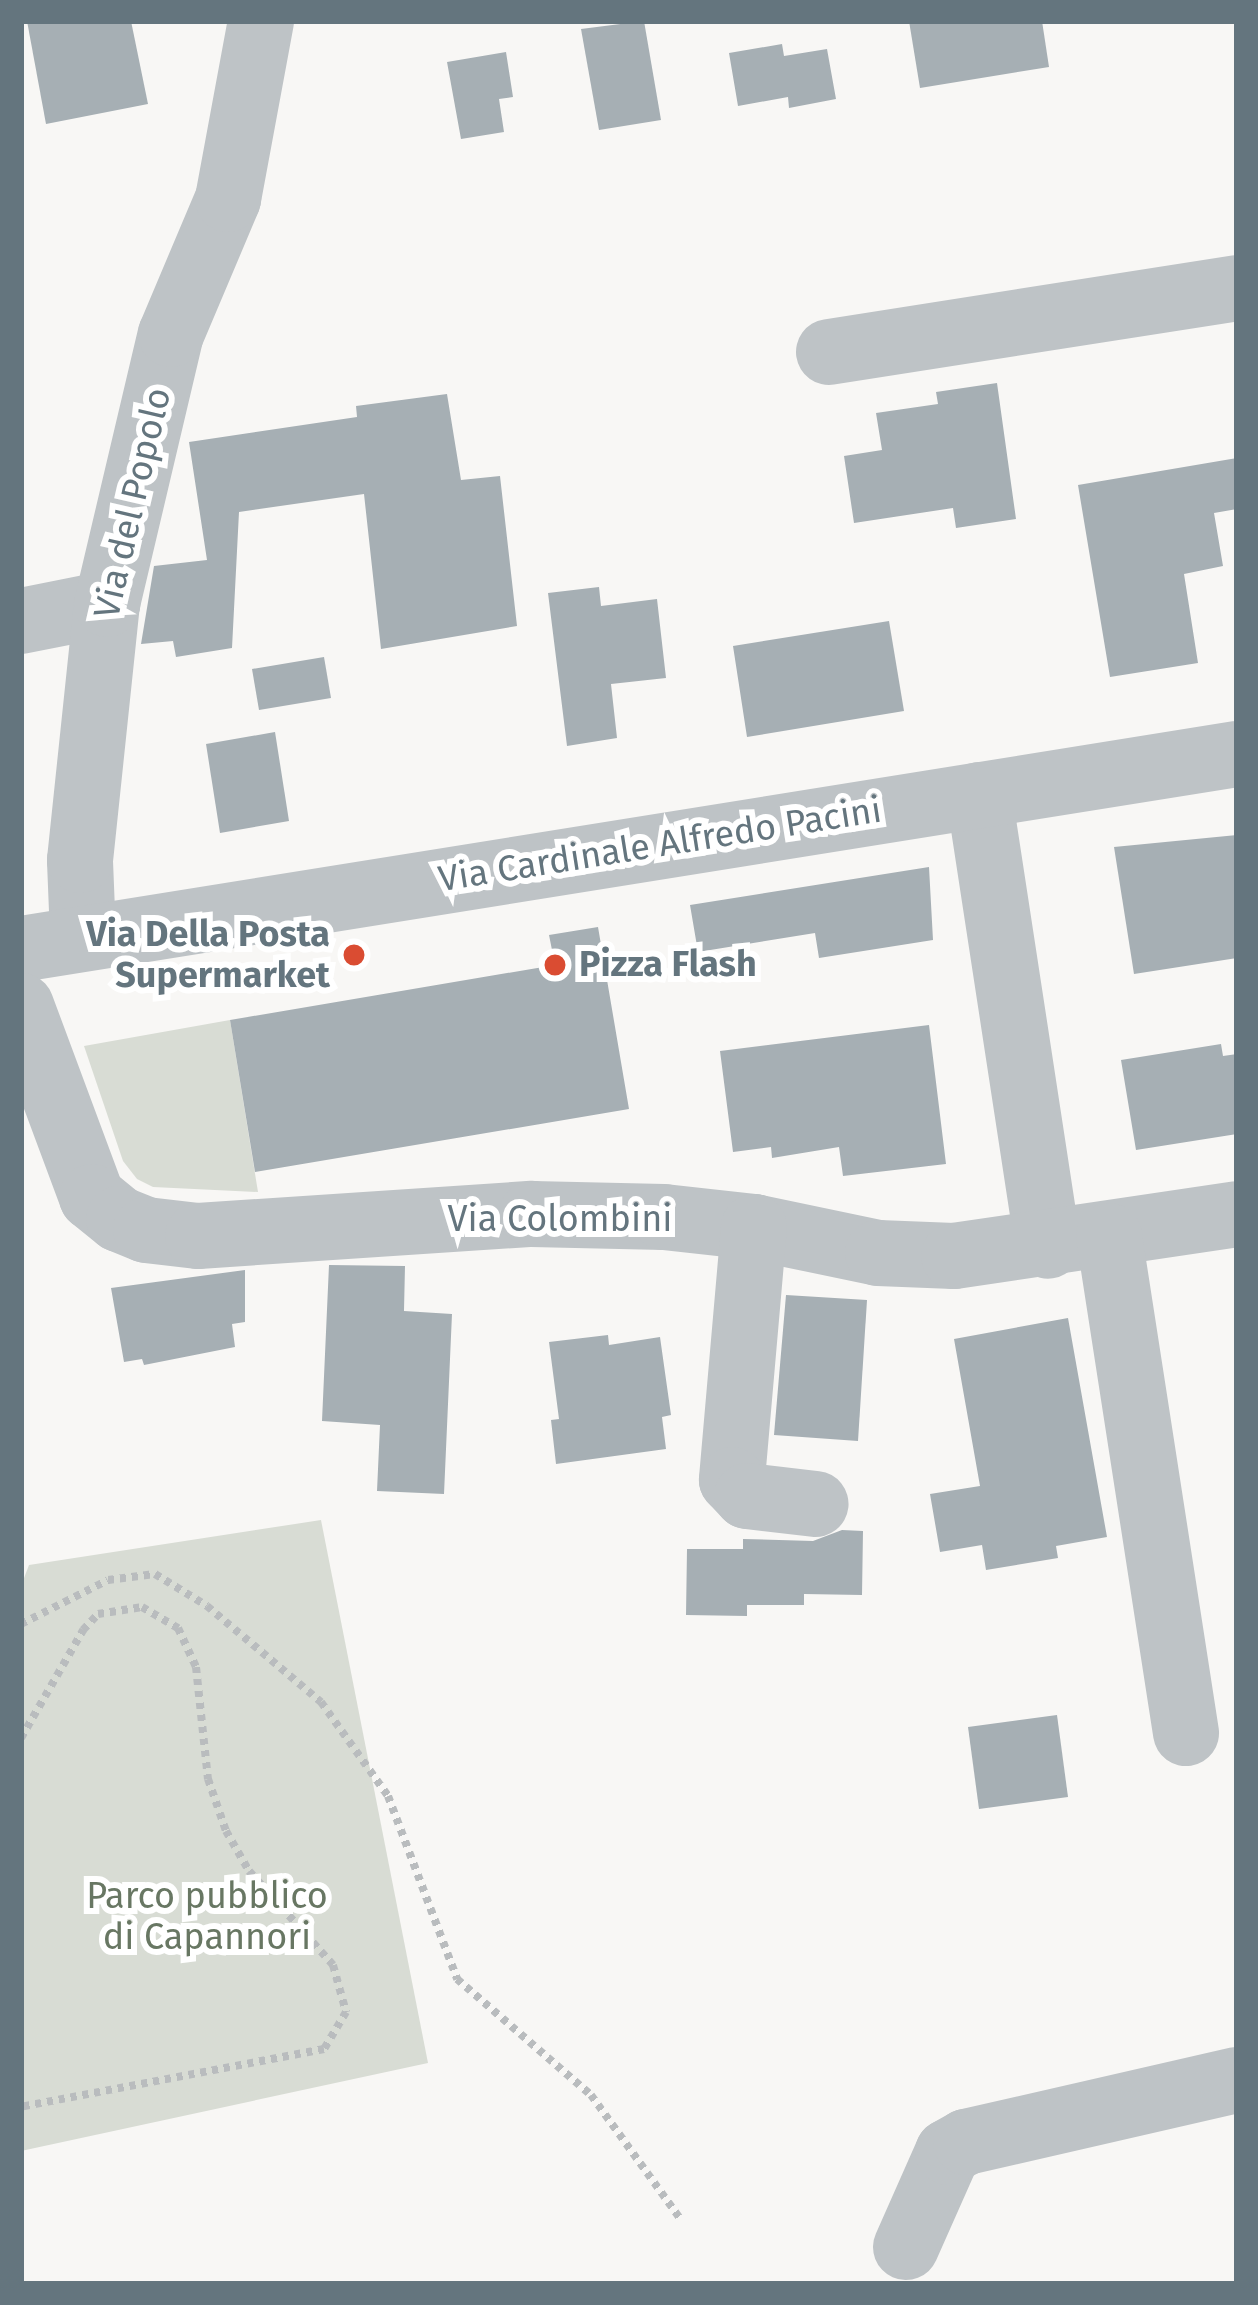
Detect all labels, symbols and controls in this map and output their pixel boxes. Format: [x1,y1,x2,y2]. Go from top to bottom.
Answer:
street label: Via del Popolo [86,384,180,622]
street label: Via Cardinale Alfredo Pacini [435,789,885,901]
place label: Via Della Posta Supermarket [86,912,330,997]
marker: Via Della Posta Supermarket [341,942,367,968]
place label: Pizza Flash [579,943,757,987]
marker: Pizza Flash [542,952,568,978]
street label: Via Colombini [448,1198,672,1242]
park label: Parco pubblico di Capannori [86,1874,328,1959]

